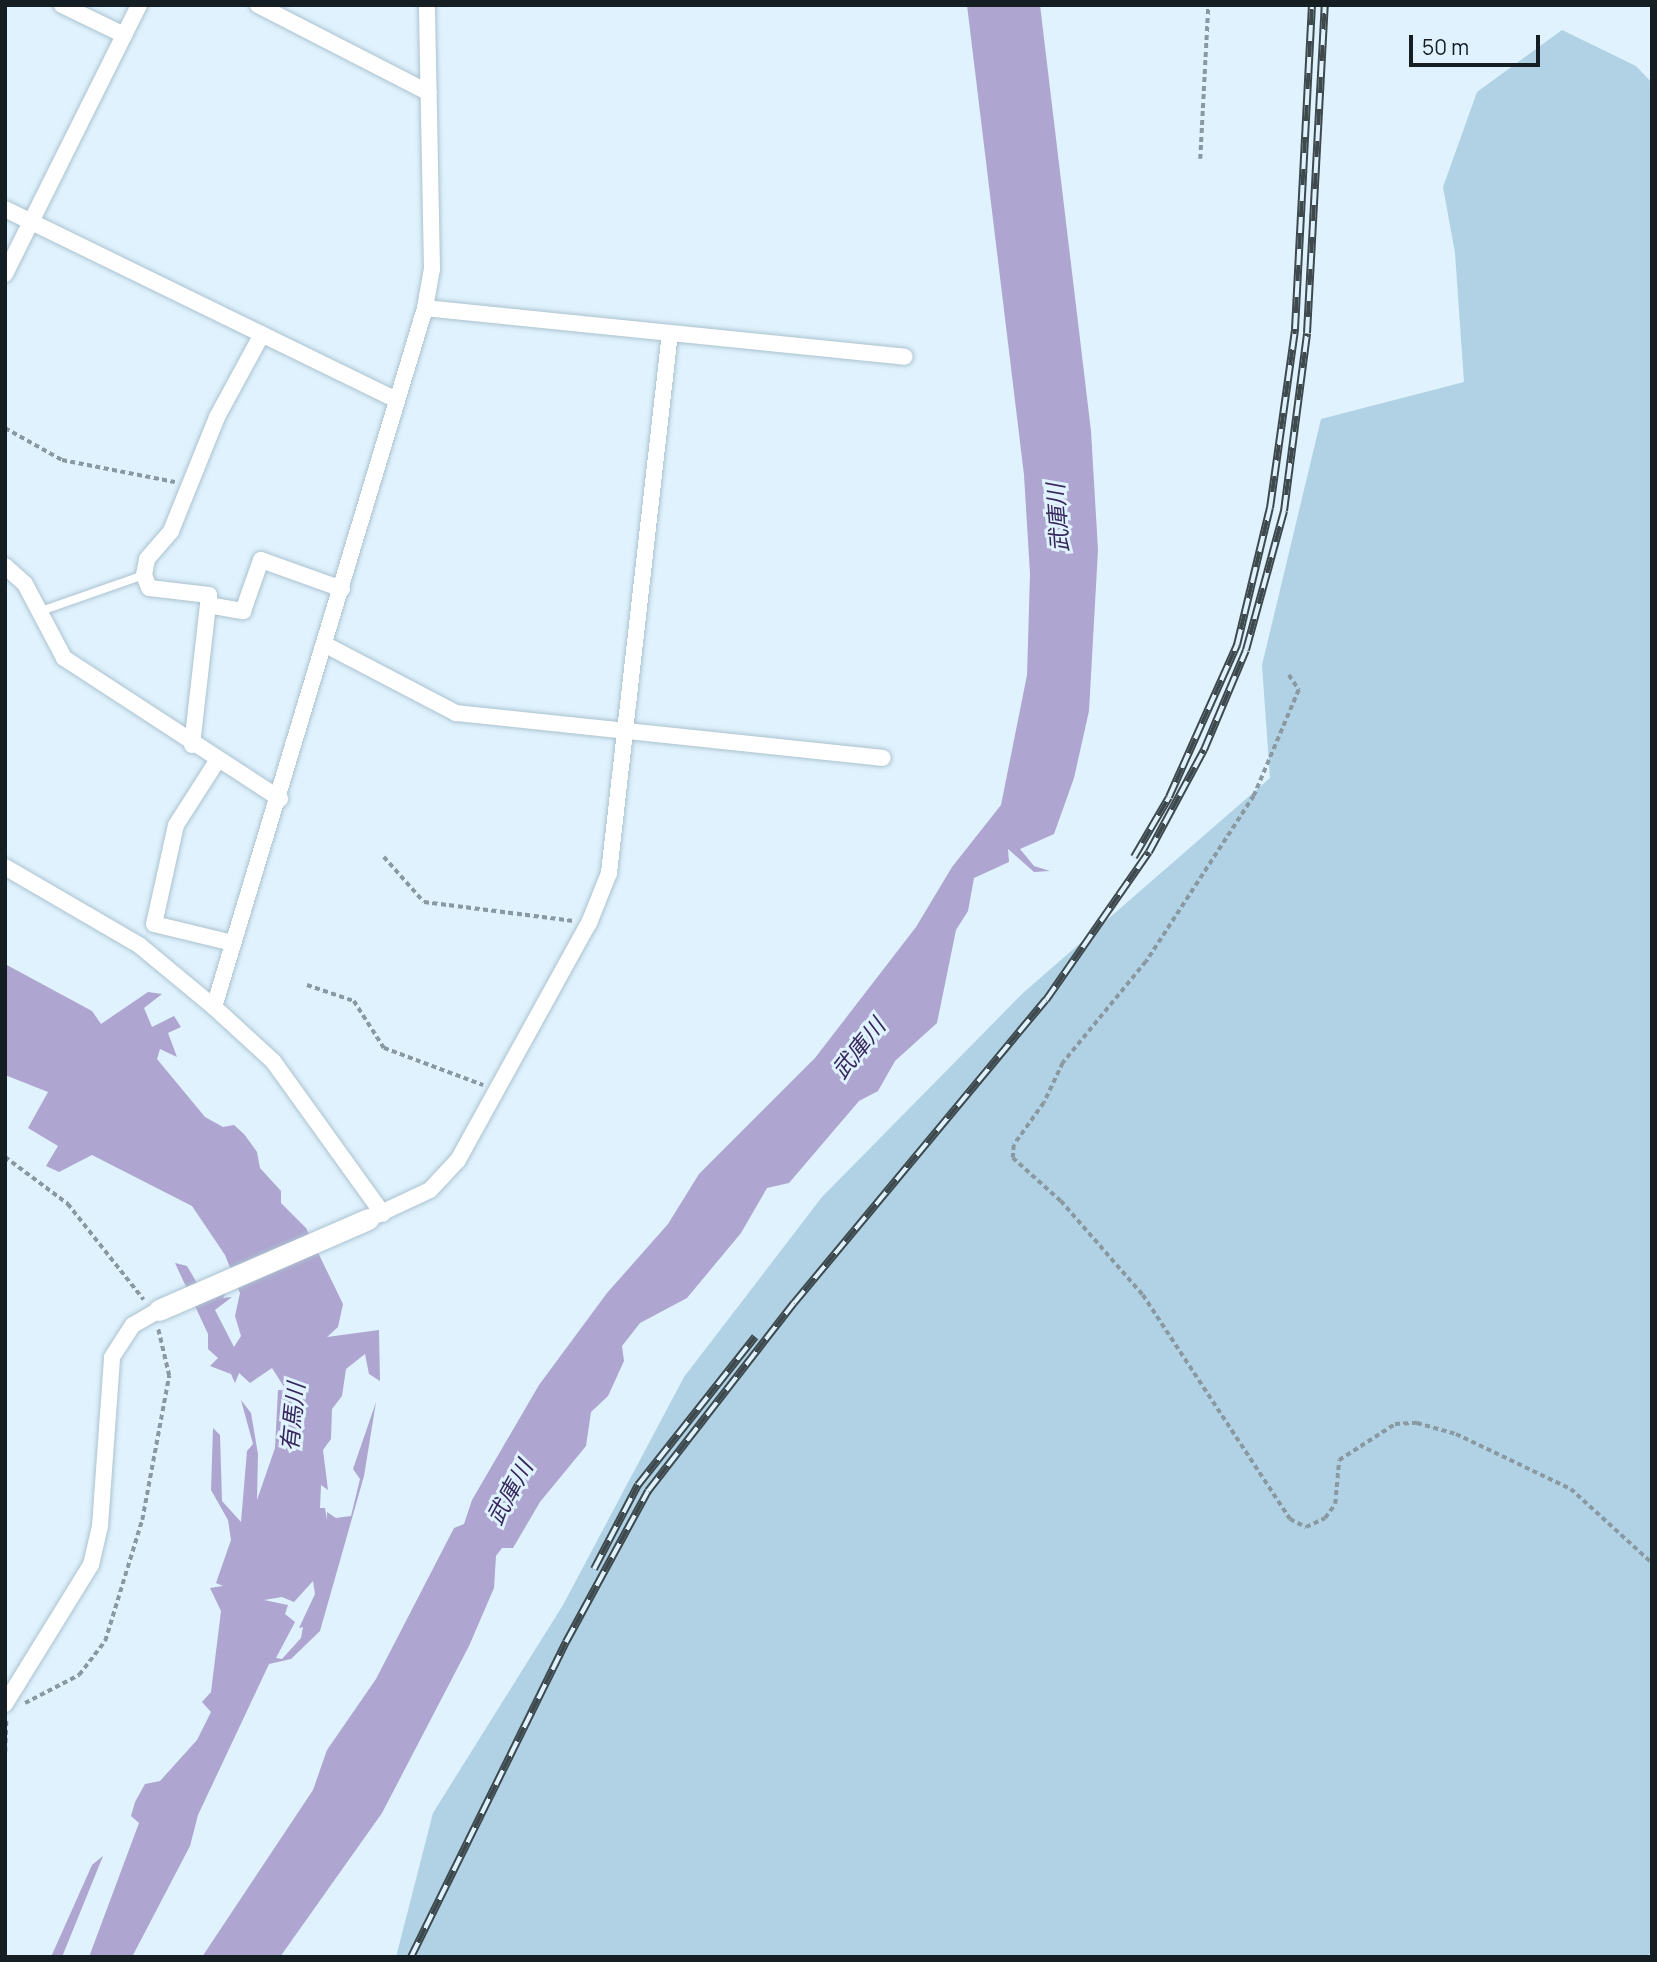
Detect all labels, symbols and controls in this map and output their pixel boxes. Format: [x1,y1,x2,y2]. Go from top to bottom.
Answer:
scale bar [1412,21,1543,65]
text: 50 m [1422,33,1469,61]
water label: 武庫川 [1041,483,1073,553]
water label: 武庫川 [826,1013,890,1083]
water label: 有馬川 [275,1381,309,1453]
water label: 武庫川 [480,1455,538,1529]

